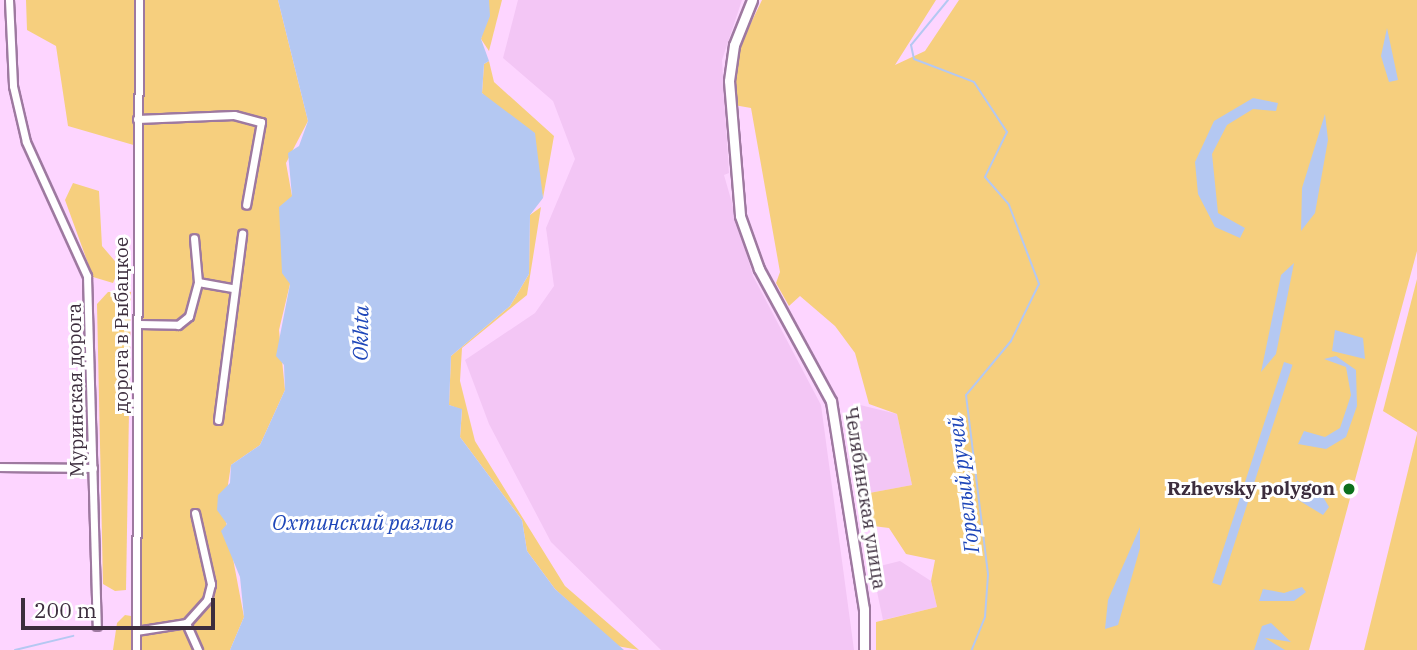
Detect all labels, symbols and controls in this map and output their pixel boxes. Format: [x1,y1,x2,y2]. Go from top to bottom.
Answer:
street label: дорога в Рыбацкое [111,237,133,413]
street label: Муринская дорога [63,303,89,477]
water label: Okhta [347,305,373,361]
street label: Челябинская улица [839,405,891,591]
water label: Горелый ручей [942,415,984,555]
place label: Rzhevsky polygon [1167,478,1335,500]
marker: Rzhevsky polygon [1341,481,1357,497]
water label: Охтинский разлив [272,509,454,535]
scale bar [24,584,219,628]
text: 200 m [34,596,97,624]

